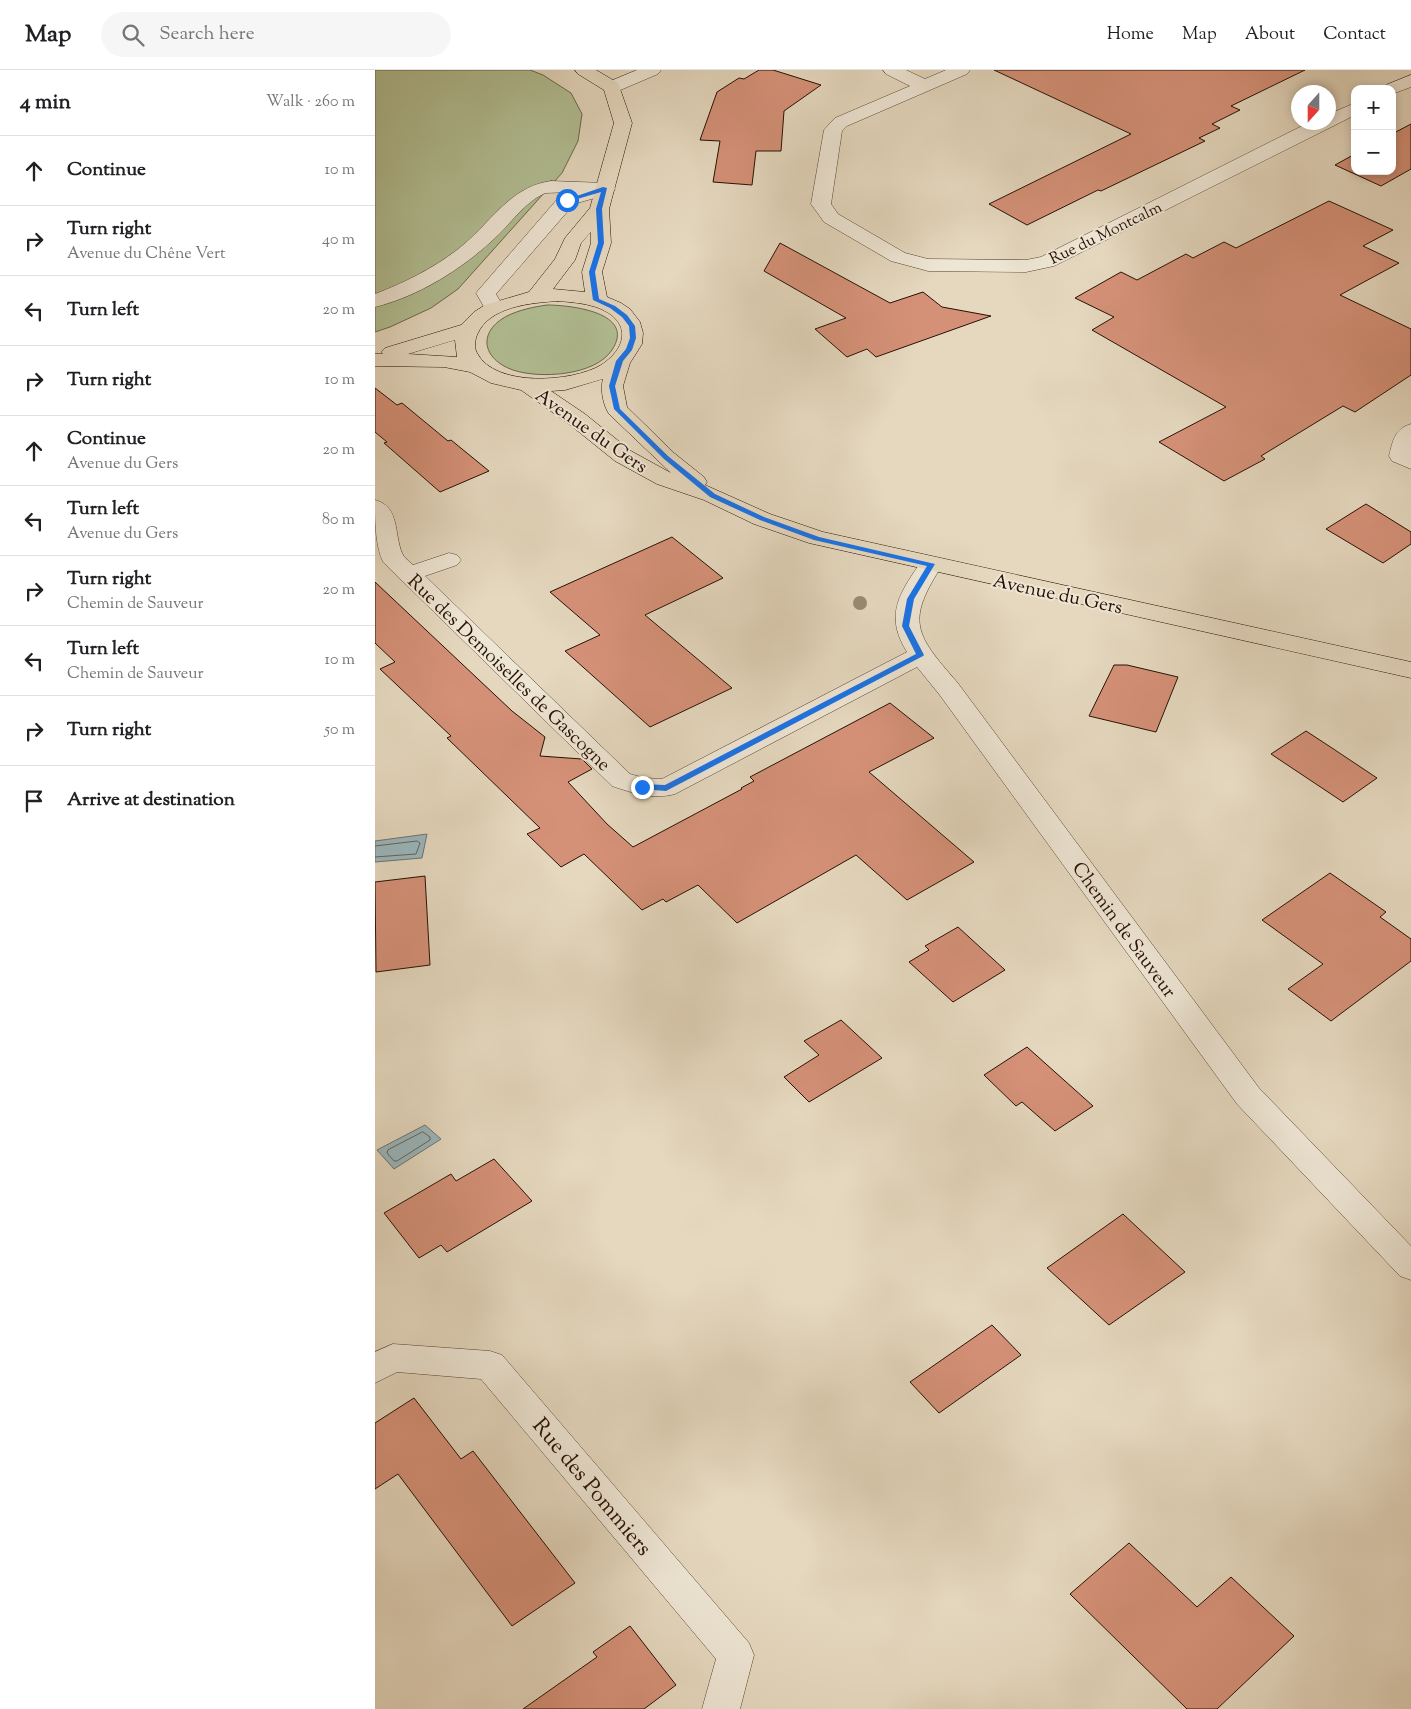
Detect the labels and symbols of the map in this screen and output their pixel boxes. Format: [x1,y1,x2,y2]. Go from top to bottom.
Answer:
north arrow [1291,85,1336,130]
route start [556,189,579,212]
street label: Rue du Montcalm [1046,197,1166,272]
street label: Avenue du Gers [529,383,652,481]
street label: Rue des Demoiselles de Gascogne [401,569,616,779]
street label: Avenue du Gers [990,569,1125,622]
route end [631,776,654,799]
street label: Chemin de Sauveur [1064,857,1182,1004]
street label: Rue des Pommiers [523,1412,658,1564]

